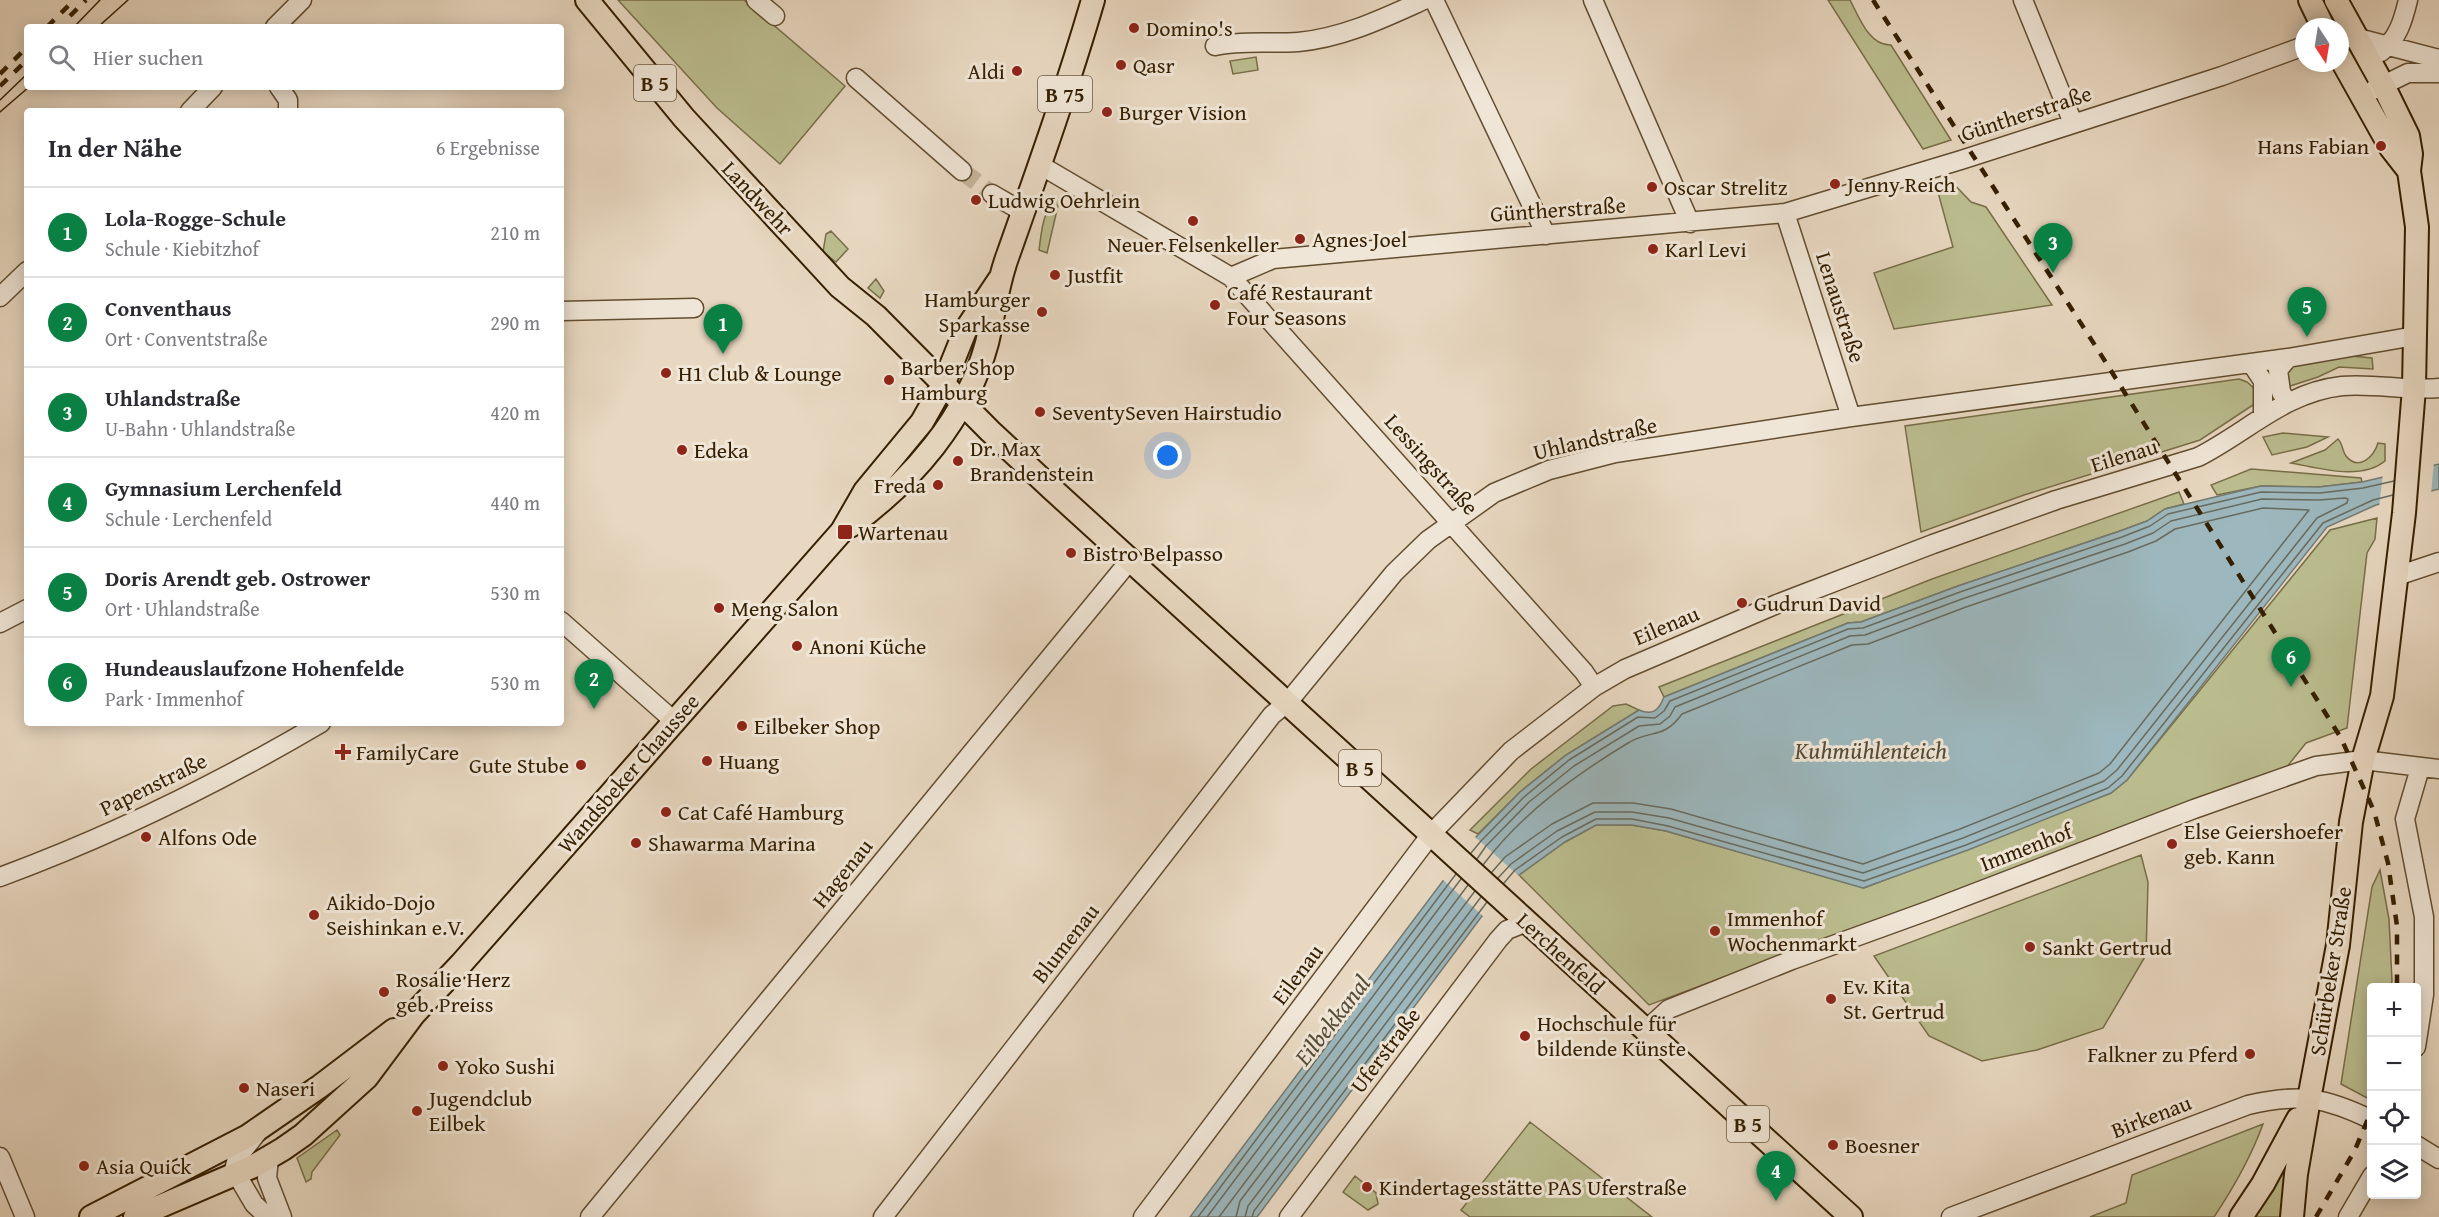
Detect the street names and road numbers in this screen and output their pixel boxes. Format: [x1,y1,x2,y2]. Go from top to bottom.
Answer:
road number: B 5 [634,65,676,101]
road number: B 75 [1038,76,1092,112]
street label: Güntherstraße [1957,77,2095,149]
street label: Landwehr [715,153,801,243]
street label: Güntherstraße [1489,188,1627,230]
street label: Lenaustraße [1808,248,1874,366]
street label: Lessingstraße [1378,406,1486,522]
street label: Uhlandstraße [1530,408,1660,468]
street label: Eilenau [2087,430,2162,480]
street label: Eilenau [1628,597,1704,653]
street label: Wandsbeker Chaussee [550,686,706,860]
street label: Papenstraße [94,744,212,824]
road number: B 5 [1339,750,1381,786]
street label: Immenhof [1975,814,2079,879]
street label: Hagenau [804,831,880,915]
street label: Schürbeker Straße [2301,884,2359,1058]
street label: Blumenau [1024,896,1106,990]
street label: Lerchenfeld [1510,904,1613,1002]
street label: Eilenau [1264,937,1330,1011]
street label: Uferstraße [1342,1000,1428,1100]
street label: Birkenau [2106,1086,2196,1146]
road number: B 5 [1727,1106,1769,1142]

